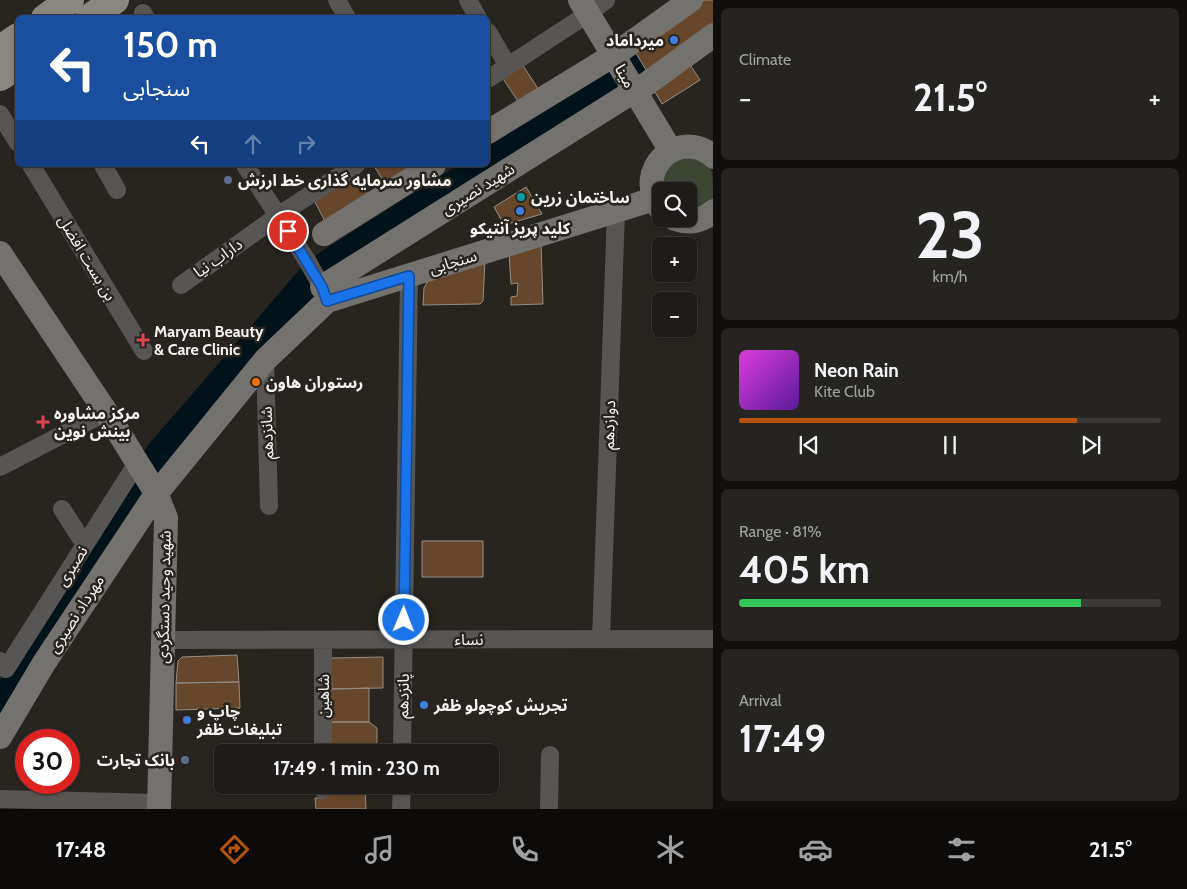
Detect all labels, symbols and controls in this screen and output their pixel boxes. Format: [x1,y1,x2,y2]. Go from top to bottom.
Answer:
text: 150 m [123,23,218,66]
place label: میرداماد [606,31,664,50]
marker: میرداماد [668,34,680,46]
icon: left [40,35,105,100]
text: Climate [739,50,791,69]
street label: مینا [611,61,639,91]
text: 21.5° [913,74,987,121]
text: سنجابی [123,75,190,102]
text: − [739,81,751,115]
text: + [1149,81,1161,115]
icon: left [186,130,214,158]
icon: ahead [239,130,267,158]
icon: right [292,130,320,158]
street label: شهید نصیری [438,159,518,219]
place label: مشاور سرمایه‌ گذاری خط ارزش [238,171,452,190]
marker: مشاور سرمایه‌ گذاری خط ارزش [222,174,234,186]
map controls [652,182,697,337]
button: search [652,182,697,227]
place label: ساختمان زرین [531,188,630,207]
marker: ساختمان زرین [515,191,527,203]
text: 23 [915,195,985,274]
marker: کلید پریز آنتیکو [514,205,526,217]
pin [267,210,309,252]
street label: بن بست افضل [54,212,120,304]
icon: arrive [274,217,302,245]
place label: کلید پریز آنتیکو [470,218,571,238]
street label: داراب نیا [190,234,246,282]
button: + [652,237,697,282]
street label: سنجابی [427,246,479,278]
text: km/h [932,267,968,286]
button: − [652,292,697,337]
place label: Maryam Beauty & Care Clinic [154,322,264,359]
marker: Maryam Beauty & Care Clinic [136,333,150,347]
text: Neon Rain [814,359,899,382]
place label: رستوران هاون [266,373,363,392]
marker: رستوران هاون [250,376,262,388]
text: Kite Club [814,382,875,401]
street label: دوازدهم [599,400,622,450]
place label: مرکز مشاوره بینش نوین [54,404,140,441]
street label: شانزدهم [257,406,280,460]
marker: مرکز مشاوره بینش نوین [36,415,50,429]
icon: previous [795,431,823,459]
icon: pause [936,431,964,459]
icon: next [1077,431,1105,459]
text: Range · 81% [739,522,822,541]
street label: شهید وحید دستگردی [153,530,175,664]
street label: نصیری [52,542,92,590]
text: 405 km [739,546,870,593]
street label: مهرداد نصیری [44,572,108,656]
position arrow [377,593,429,645]
street label: نساء [454,630,484,649]
street label: پانزدهم [393,673,416,719]
street label: شاهین [314,674,333,718]
text: Arrival [739,691,782,710]
place label: تجریش کوچولو ظفر [433,696,568,715]
marker: تجریش کوچولو ظفر [418,699,430,711]
place label: چاپ و تبلیغات ظفر [196,702,283,739]
marker: چاپ و تبلیغات ظفر [181,714,193,726]
text: 17:49 [739,715,826,762]
speed limit sign: 30 [15,729,80,794]
place label: بانک تجارت [97,751,175,770]
marker: بانک تجارت [179,754,191,766]
text: 17:49 · 1 min · 230 m [273,757,440,780]
icon: directions [217,832,252,867]
icon: music [362,832,397,867]
icon: phone [507,832,542,867]
icon: climate [653,832,688,867]
icon: car [798,832,833,867]
icon: filters [944,832,979,867]
text: 17:48 [55,836,106,863]
text: 21.5° [1089,836,1132,863]

